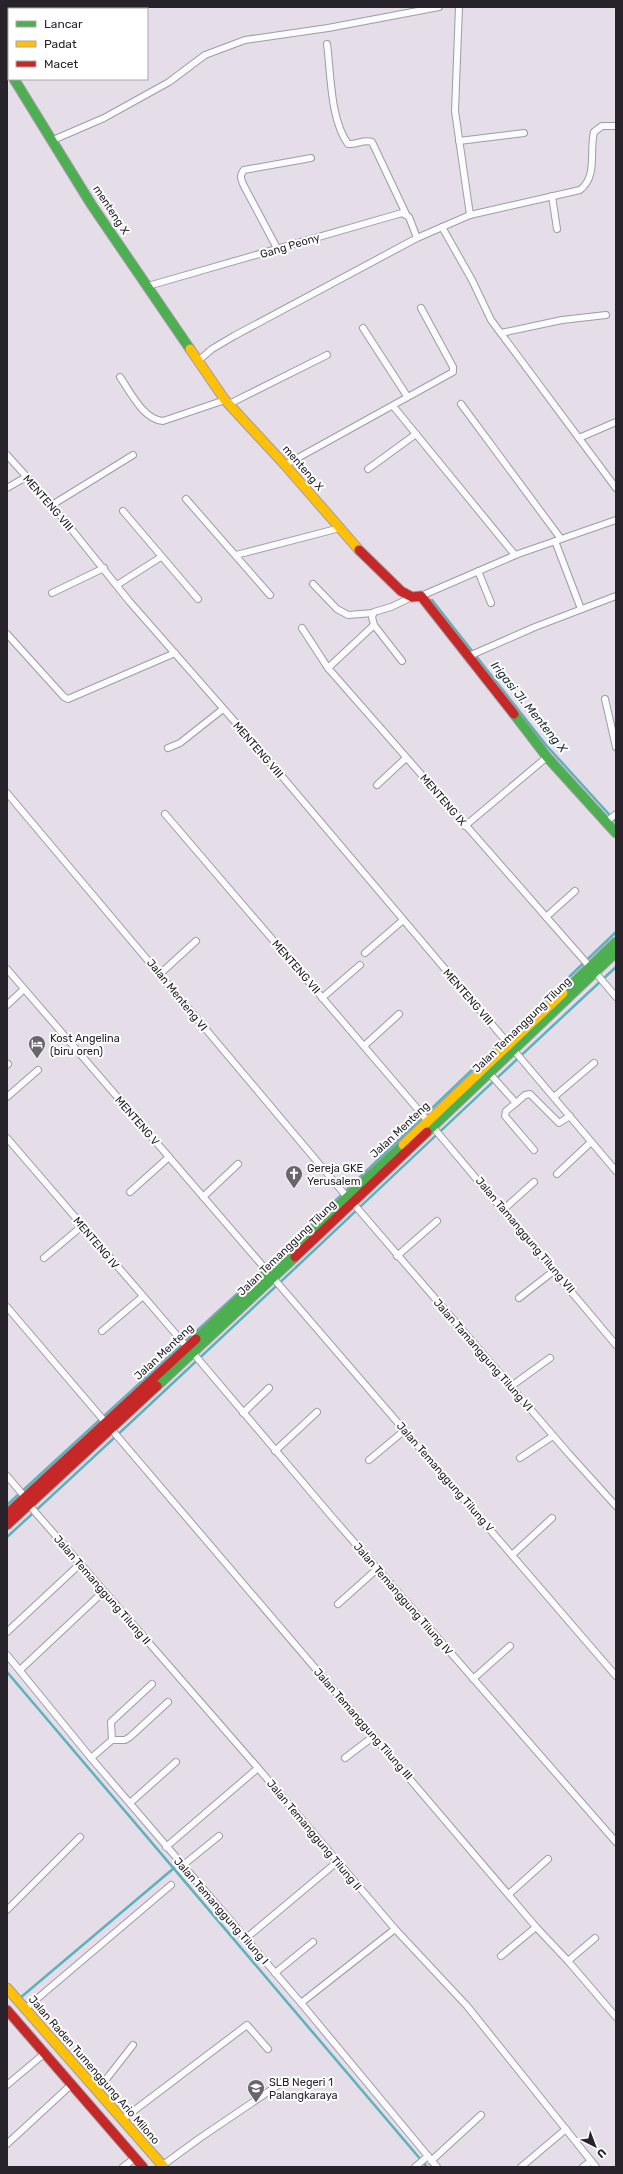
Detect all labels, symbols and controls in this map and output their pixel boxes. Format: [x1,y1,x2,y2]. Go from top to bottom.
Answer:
legend [8,8,148,80]
text: Lancar [44,17,83,31]
text: Padat [44,37,77,51]
text: Macet [44,57,78,71]
street label: menteng X [90,183,132,237]
street label: Gang Peony [259,231,321,261]
street label: menteng X [280,443,326,493]
street label: MENTENG VIII [20,472,76,534]
water label: Irigasi Jl. Menteng X [488,659,571,756]
street label: MENTENG VIII [230,719,286,781]
street label: MENTENG IX [417,772,469,828]
street label: MENTENG VII [269,938,323,996]
street label: Jalan Menteng VI [144,956,210,1034]
street label: MENTENG VIII [440,966,496,1028]
street label: Jalan Temanggung Tilung [470,975,574,1075]
place label: Kost Angelina (biru oren) [50,1032,120,1058]
hotel icon: Kost Angelina (biru oren) [27,1034,47,1059]
street label: MENTENG V [112,1094,162,1148]
street label: Jalan Menteng [368,1099,432,1161]
place label: Gereja GKE Yerusalem [307,1162,364,1188]
church icon: Gereja GKE Yerusalem [284,1164,304,1189]
street label: Jalan Tamanggung Tilung VII [473,1174,577,1296]
street label: Jalan Temanggung Tilung [235,1198,339,1298]
street label: MENTENG IV [70,1214,122,1272]
street label: Jalan Tamanggung Tilung VI [431,1296,535,1414]
street label: Jalan Menteng [132,1321,196,1383]
street label: Jalan Temanggung Tilung V [394,1419,496,1535]
street label: Jalan Temanggung Tilung II [51,1533,153,1647]
street label: Jalan Temanggung Tilung IV [351,1540,455,1658]
street label: Jalan Temanggung Tilung III [311,1666,415,1782]
street label: Jalan Temanggung Tilung II [264,1777,364,1893]
street label: Jalan Temanggung Tilung I [171,1855,271,1967]
street label: Jalan Raden Tumenggung Ario Milono [26,1993,162,2147]
place label: SLB Negeri 1 Palangkaraya [269,2076,338,2102]
school or university icon: SLB Negeri 1 Palangkaraya [246,2078,266,2103]
north arrow [575,2126,615,2166]
text: U [594,2146,609,2161]

